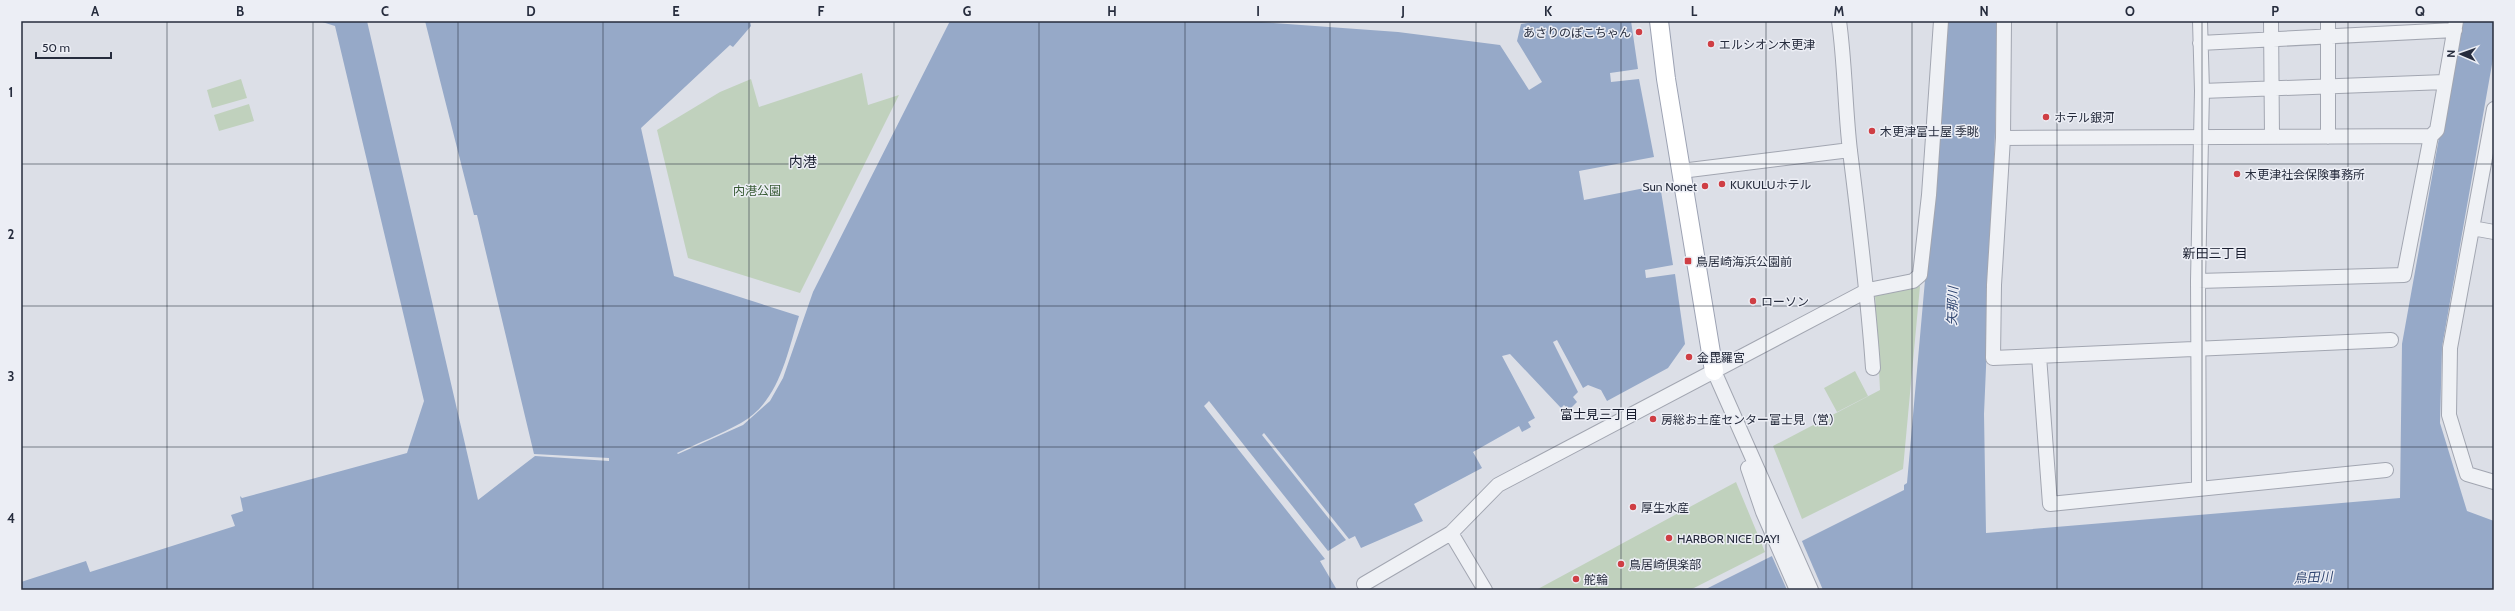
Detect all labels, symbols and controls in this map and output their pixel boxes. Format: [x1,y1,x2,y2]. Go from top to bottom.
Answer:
text: A [91,3,100,19]
text: B [236,3,244,19]
text: C [381,3,389,19]
text: D [526,3,536,19]
text: E [672,3,680,19]
text: F [818,3,825,19]
text: G [963,3,972,19]
text: H [1107,3,1117,19]
text: I [1256,3,1260,19]
text: J [1400,3,1405,19]
text: K [1544,3,1553,19]
text: L [1691,3,1698,19]
text: M [1834,3,1845,19]
text: N [1979,3,1989,19]
text: O [2125,3,2135,19]
text: P [2271,3,2279,19]
text: Q [2415,3,2425,19]
place label: あさりのぽこちゃん [1523,25,1631,40]
marker: あさりのぽこちゃん [1634,27,1644,37]
scale bar [36,34,111,60]
north arrow [2441,34,2481,74]
place label: エルシオン木更津 [1719,37,1815,52]
marker: エルシオン木更津 [1706,39,1716,49]
text: 50 m [42,40,70,55]
text: N [2444,50,2458,58]
text: 1 [9,84,13,100]
place label: ホテル銀河 [2054,110,2114,125]
marker: ホテル銀河 [2041,112,2051,122]
place label: 木更津富士屋 季眺 [1880,124,1979,139]
marker: 木更津富士屋 季眺 [1867,126,1877,136]
district label: 内港 [789,153,817,171]
place label: 木更津社会保険事務所 [2245,167,2365,182]
marker: 木更津社会保険事務所 [2232,169,2242,179]
place label: KUKULUホテル [1730,177,1811,192]
place label: Sun Nonet [1643,179,1697,194]
marker: KUKULUホテル [1717,179,1727,189]
marker: Sun Nonet [1700,181,1710,191]
park label: 内港公園 [733,183,781,198]
text: 2 [8,226,15,242]
district label: 新田三丁目 [2182,245,2248,261]
place label: 鳥居崎海浜公園前 [1696,254,1792,269]
marker: 鳥居崎海浜公園前 [1683,256,1693,266]
water label: 矢那川 [1943,284,1961,326]
place label: ローソン [1761,294,1809,309]
marker: ローソン [1748,296,1758,306]
place label: 金毘羅宮 [1697,350,1745,365]
marker: 金毘羅宮 [1684,352,1694,362]
text: 3 [7,368,15,384]
district label: 富士見三丁目 [1560,406,1638,422]
place label: 房総お土産センター富士見（営） [1661,412,1841,427]
marker: 房総お土産センター富士見（営） [1648,414,1658,424]
place label: 厚生水産 [1641,500,1689,515]
marker: 厚生水産 [1628,502,1638,512]
text: 4 [7,510,15,526]
place label: HARBOR NICE DAY! [1677,531,1780,546]
marker: HARBOR NICE DAY! [1664,533,1674,543]
place label: 鳥居崎倶楽部 [1629,557,1701,572]
marker: 鳥居崎倶楽部 [1616,559,1626,569]
water label: 鳥田川 [2293,568,2335,586]
place label: 舵輪 [1584,572,1608,587]
marker: 舵輪 [1571,574,1581,584]

